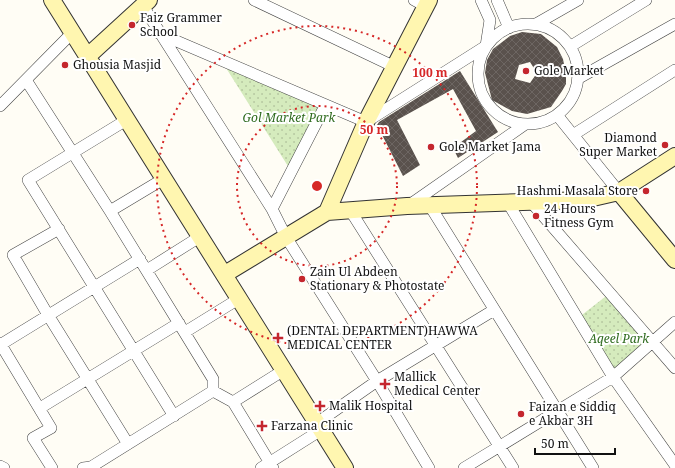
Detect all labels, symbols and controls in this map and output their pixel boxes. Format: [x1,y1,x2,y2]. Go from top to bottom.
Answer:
place label: Faiz Grammer School [140,9,222,40]
marker: Faiz Grammer School [127,20,137,30]
place label: Ghousia Masjid [73,56,162,73]
marker: Ghousia Masjid [60,60,70,70]
place label: Gole Market [534,62,604,79]
text: 100 m [412,64,448,81]
marker: Gole Market [521,66,531,76]
park label: Gol Market Park [243,109,337,126]
text: 50 m [360,121,388,138]
place label: Diamond Super Market [579,129,658,160]
place label: Gole Market Jama [439,138,541,155]
marker: Diamond Super Market [660,140,670,150]
marker: Gole Market Jama [426,142,436,152]
centre of rings [310,179,324,193]
place label: Hashmi Masala Store [517,182,638,199]
marker: Hashmi Masala Store [641,186,651,196]
place label: 24 Hours Fitness Gym [544,200,614,231]
marker: 24 Hours Fitness Gym [531,211,541,221]
place label: Zain Ul Abdeen Stationary & Photostate [310,263,445,294]
marker: Zain Ul Abdeen Stationary & Photostate [297,274,307,284]
place label: (DENTAL DEPARTMENT)HAWWA MEDICAL CENTER [287,322,478,353]
park label: Aqeel Park [588,330,650,347]
marker: (DENTAL DEPARTMENT)HAWWA MEDICAL CENTER [272,332,284,344]
place label: Mallick Medical Center [394,368,481,399]
marker: Mallick Medical Center [379,378,391,390]
place label: Malik Hospital [329,397,413,414]
place label: Faizan e Siddiq e Akbar 3H [529,398,616,429]
marker: Malik Hospital [314,400,326,412]
marker: Faizan e Siddiq e Akbar 3H [516,409,526,419]
place label: Farzana Clinic [271,417,353,434]
marker: Farzana Clinic [256,420,268,432]
scale bar [535,430,615,456]
text: 50 m [541,435,569,452]

